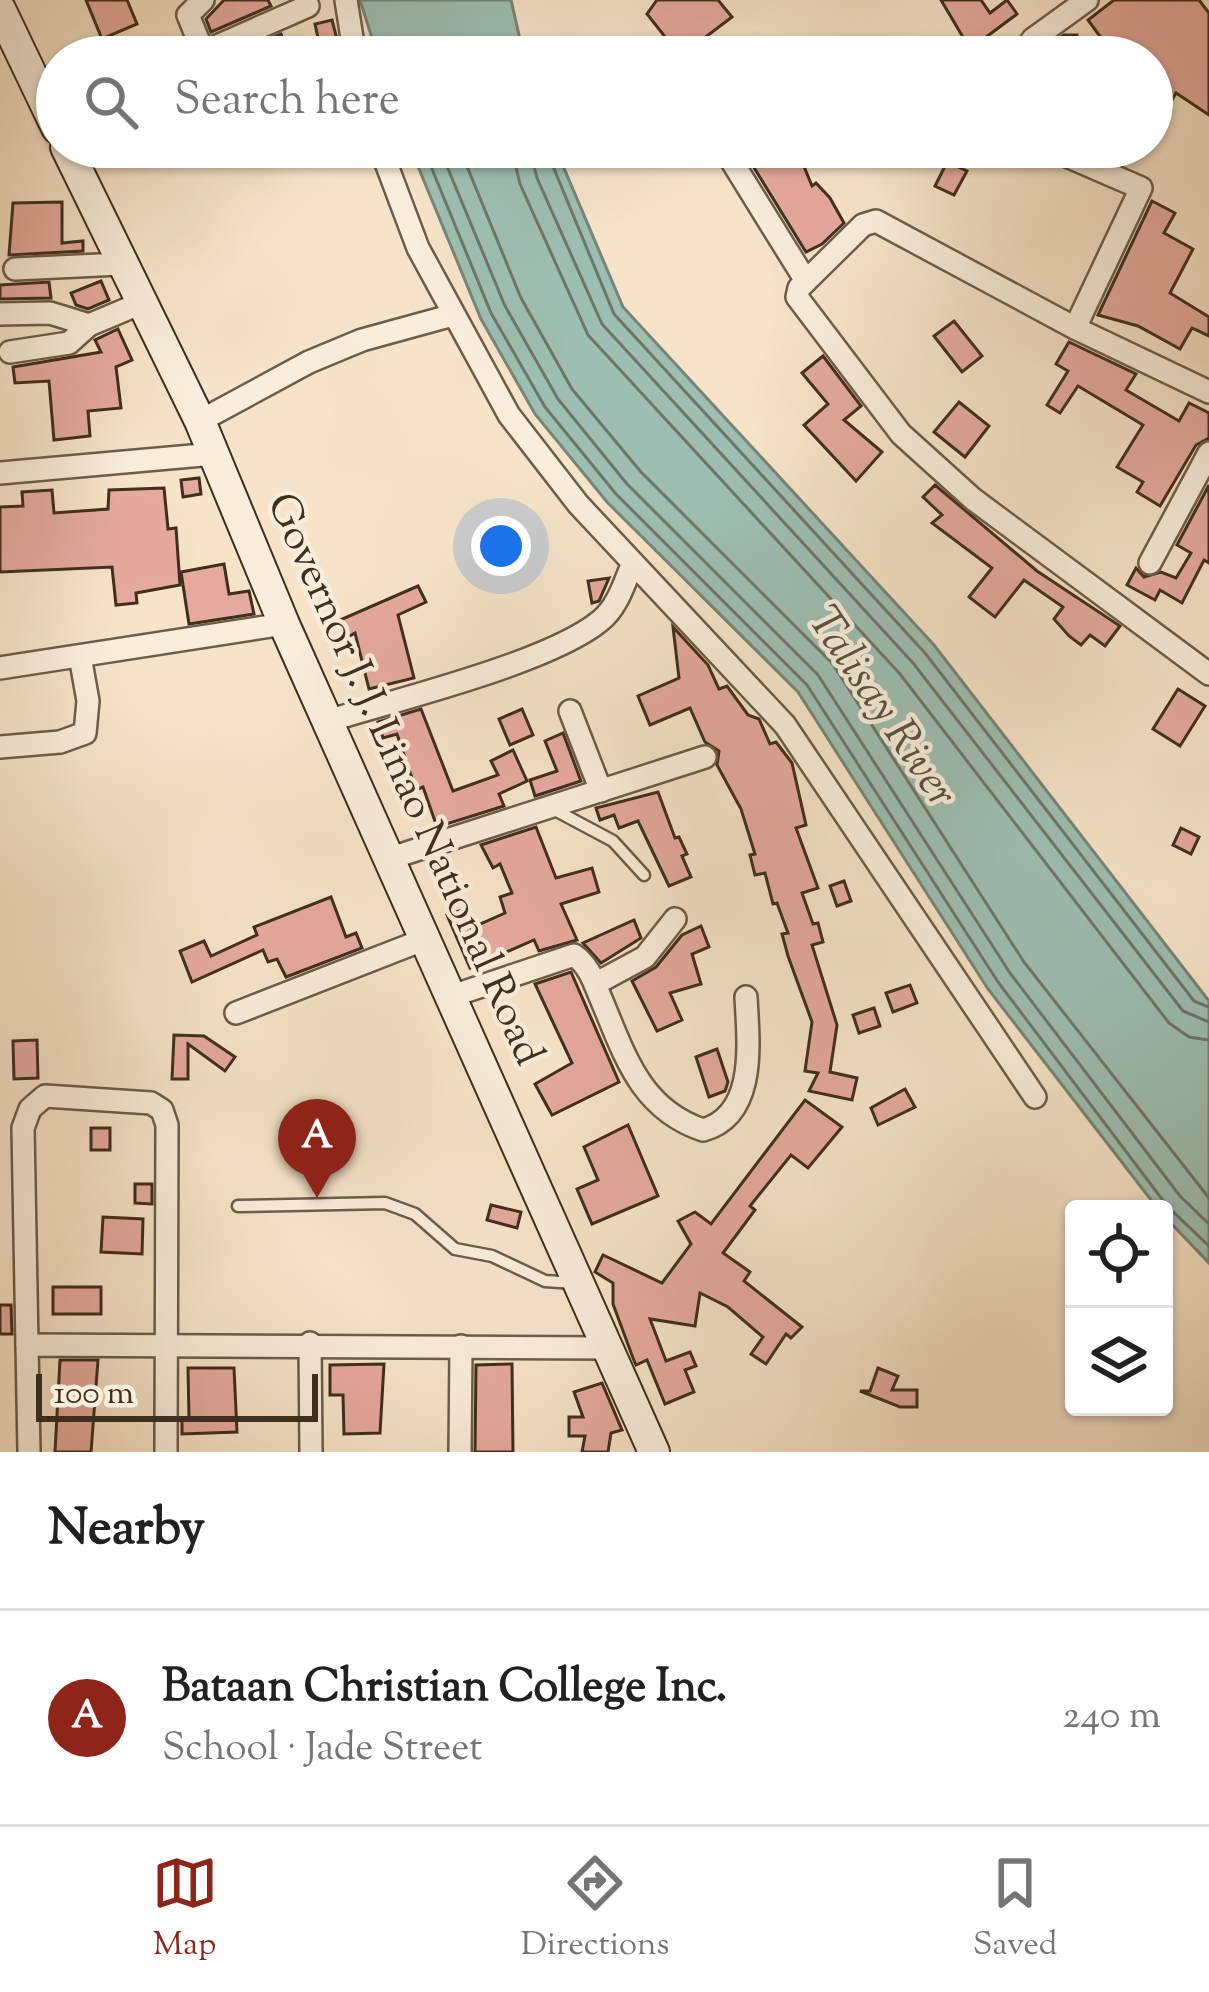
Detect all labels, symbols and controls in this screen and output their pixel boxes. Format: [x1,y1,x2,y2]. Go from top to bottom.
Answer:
search box [36,36,1173,168]
icon: search [78,69,144,135]
text: Search here [174,70,400,135]
street label: Governor J. J. Linao National Road [249,484,557,1076]
your location [471,516,531,576]
water label: Talisay River [789,594,971,822]
pin: A [278,1099,356,1198]
map controls [1065,1200,1173,1416]
button: locate [1065,1200,1173,1308]
button: layers [1065,1308,1173,1416]
scale bar [36,1368,318,1421]
text: 100 m [54,1371,134,1419]
text: Nearby [48,1494,205,1567]
text: Bataan Christian College Inc. [162,1657,727,1722]
text: A [71,1690,103,1746]
text: 240 m [1062,1690,1161,1746]
text: School · Jade Street [162,1722,483,1778]
tab: Map [152,1850,218,1970]
tab: Directions [521,1850,670,1970]
tab: Saved [973,1850,1057,1970]

